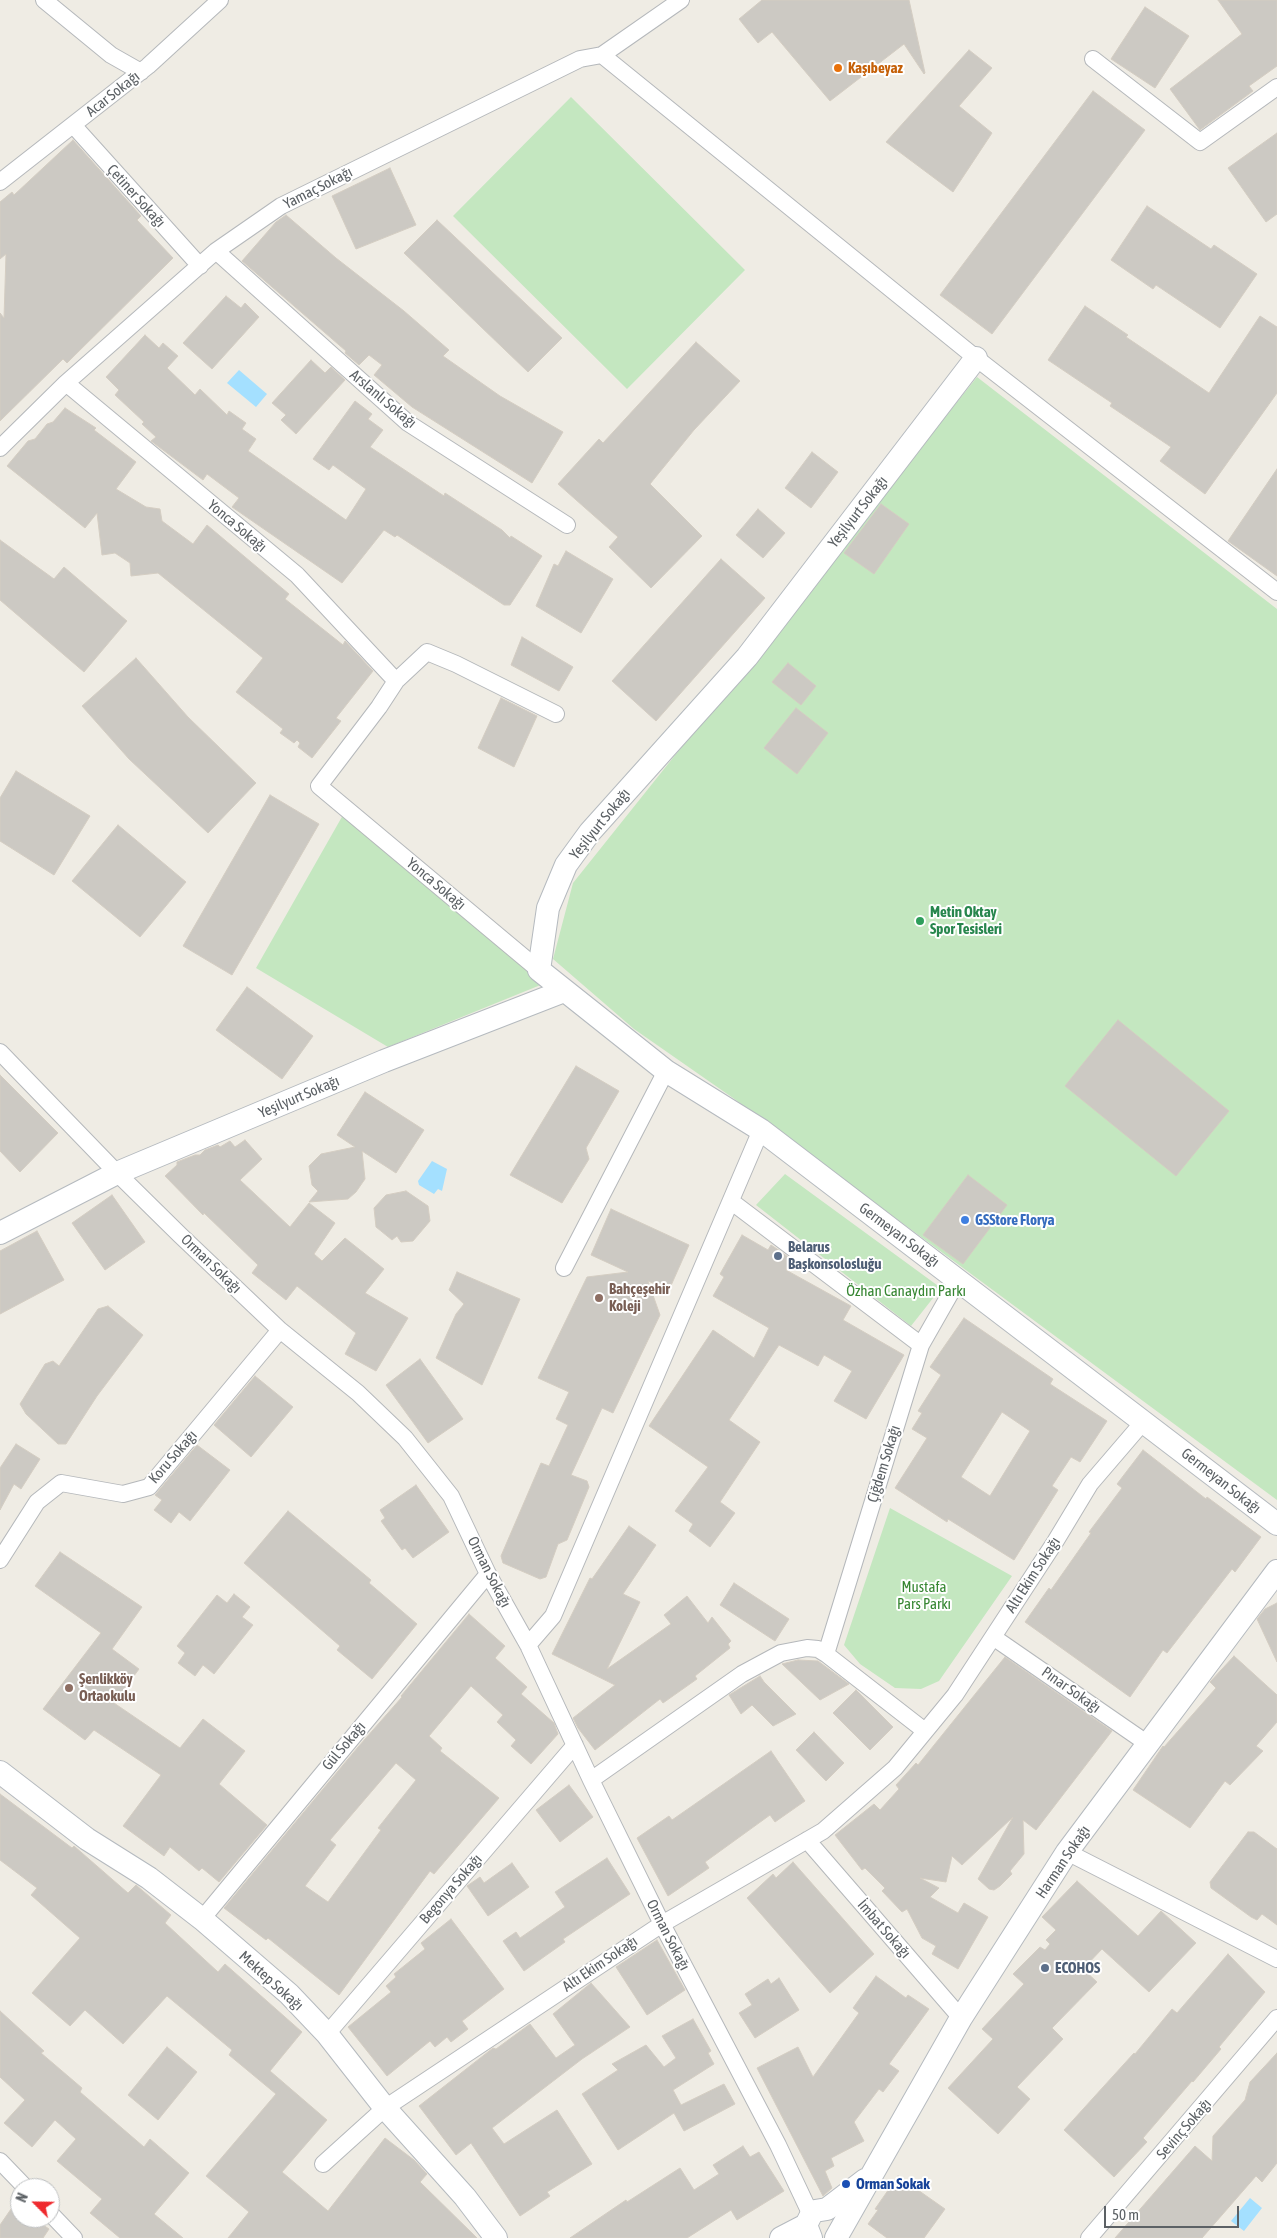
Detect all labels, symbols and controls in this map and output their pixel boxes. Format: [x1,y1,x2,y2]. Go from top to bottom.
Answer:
place label: Kaşıbeyaz [848,59,903,77]
marker: Kaşıbeyaz [832,62,844,74]
street label: Acar Sokağı [83,67,143,121]
street label: Çetiner Sokağı [103,161,169,231]
street label: Yamaç Sokağı [281,163,355,213]
street label: Arslanlı Sokağı [346,366,420,432]
street label: Yeşilyurt Sokağı [824,473,892,551]
street label: Yonca Sokağı [204,496,270,556]
street label: Yeşilyurt Sokağı [566,785,634,863]
street label: Yonca Sokağı [403,854,469,914]
place label: Metin Oktay Spor Tesisleri [930,903,1002,938]
marker: Metin Oktay Spor Tesisleri [914,915,926,927]
street label: Yeşilyurt Sokağı [256,1072,342,1122]
street label: Germeyan Sokağı [855,1199,943,1271]
place label: GSStore Florya [975,1211,1054,1229]
marker: GSStore Florya [959,1214,971,1226]
street label: Orman Sokağı [177,1231,245,1297]
place label: Belarus Başkonsolosluğu [788,1238,881,1273]
marker: Belarus Başkonsolosluğu [772,1250,784,1262]
place label: Bahçeşehir Koleji [609,1280,670,1315]
park label: Özhan Canaydın Parkı [846,1282,966,1300]
marker: Bahçeşehir Koleji [593,1292,605,1304]
street label: Çiğdem Sokağı [864,1423,904,1505]
street label: Koru Sokağı [145,1427,201,1487]
street label: Germeyan Sokağı [1178,1444,1264,1518]
street label: Orman Sokağı [463,1534,515,1610]
street label: Altı Ekim Sokağı [1002,1534,1064,1616]
park label: Mustafa Pars Parkı [897,1578,951,1613]
street label: Pınar Sokağı [1038,1663,1104,1717]
place label: Şenlikköy Ortaokulu [79,1670,135,1705]
marker: Şenlikköy Ortaokulu [63,1682,75,1694]
street label: Gül Sokağı [318,1718,370,1774]
street label: Harman Sokağı [1032,1822,1094,1902]
street label: Begonya Sokağı [416,1851,486,1927]
street label: İmbat Sokağı [854,1896,914,1962]
street label: Orman Sokağı [642,1897,694,1973]
street label: Altı Ekim Sokağı [559,1932,641,1996]
street label: Mektep Sokağı [235,1947,307,2015]
place label: ECOHOS [1055,1959,1100,1977]
marker: ECOHOS [1039,1962,1051,1974]
street label: Sevinç Sokağı [1153,2095,1215,2163]
place label: Orman Sokak [856,2175,930,2193]
north arrow [10,2178,60,2228]
marker: Orman Sokak [840,2178,852,2190]
text: N [13,2191,31,2204]
scale bar [1107,2196,1242,2228]
text: 50 m [1112,2206,1139,2223]

